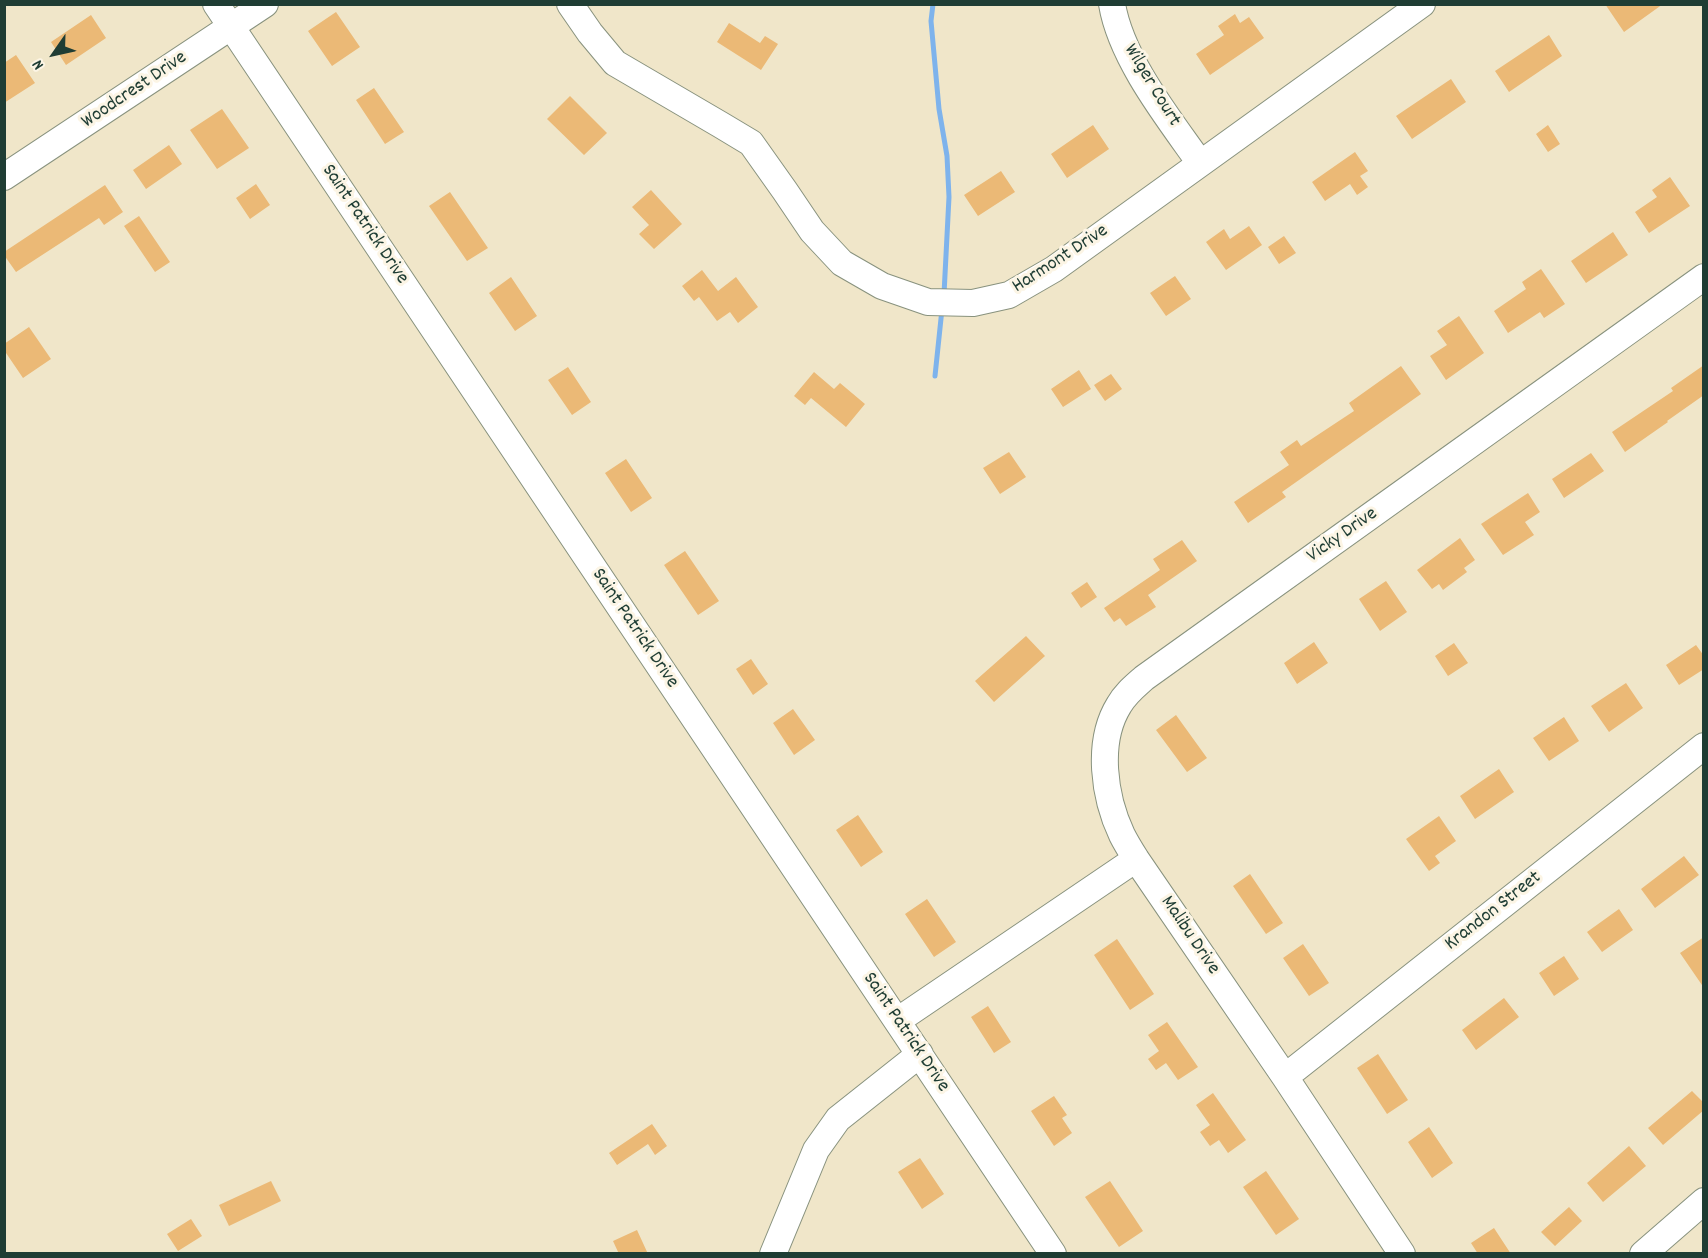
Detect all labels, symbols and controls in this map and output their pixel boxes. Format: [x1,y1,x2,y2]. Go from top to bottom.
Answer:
north arrow [24,24,84,84]
street label: Wilger Court [1117,41,1185,131]
street label: Woodcrest Drive [78,47,192,135]
text: N [27,55,50,74]
street label: Saint Patrick Drive [315,161,413,289]
street label: Harmont Drive [1009,220,1113,300]
street label: Vicky Drive [1303,503,1383,569]
street label: Saint Patrick Drive [585,565,683,693]
street label: Krandon Street [1441,867,1547,957]
street label: Malibu Drive [1154,892,1224,980]
street label: Saint Patrick Drive [856,969,954,1097]

